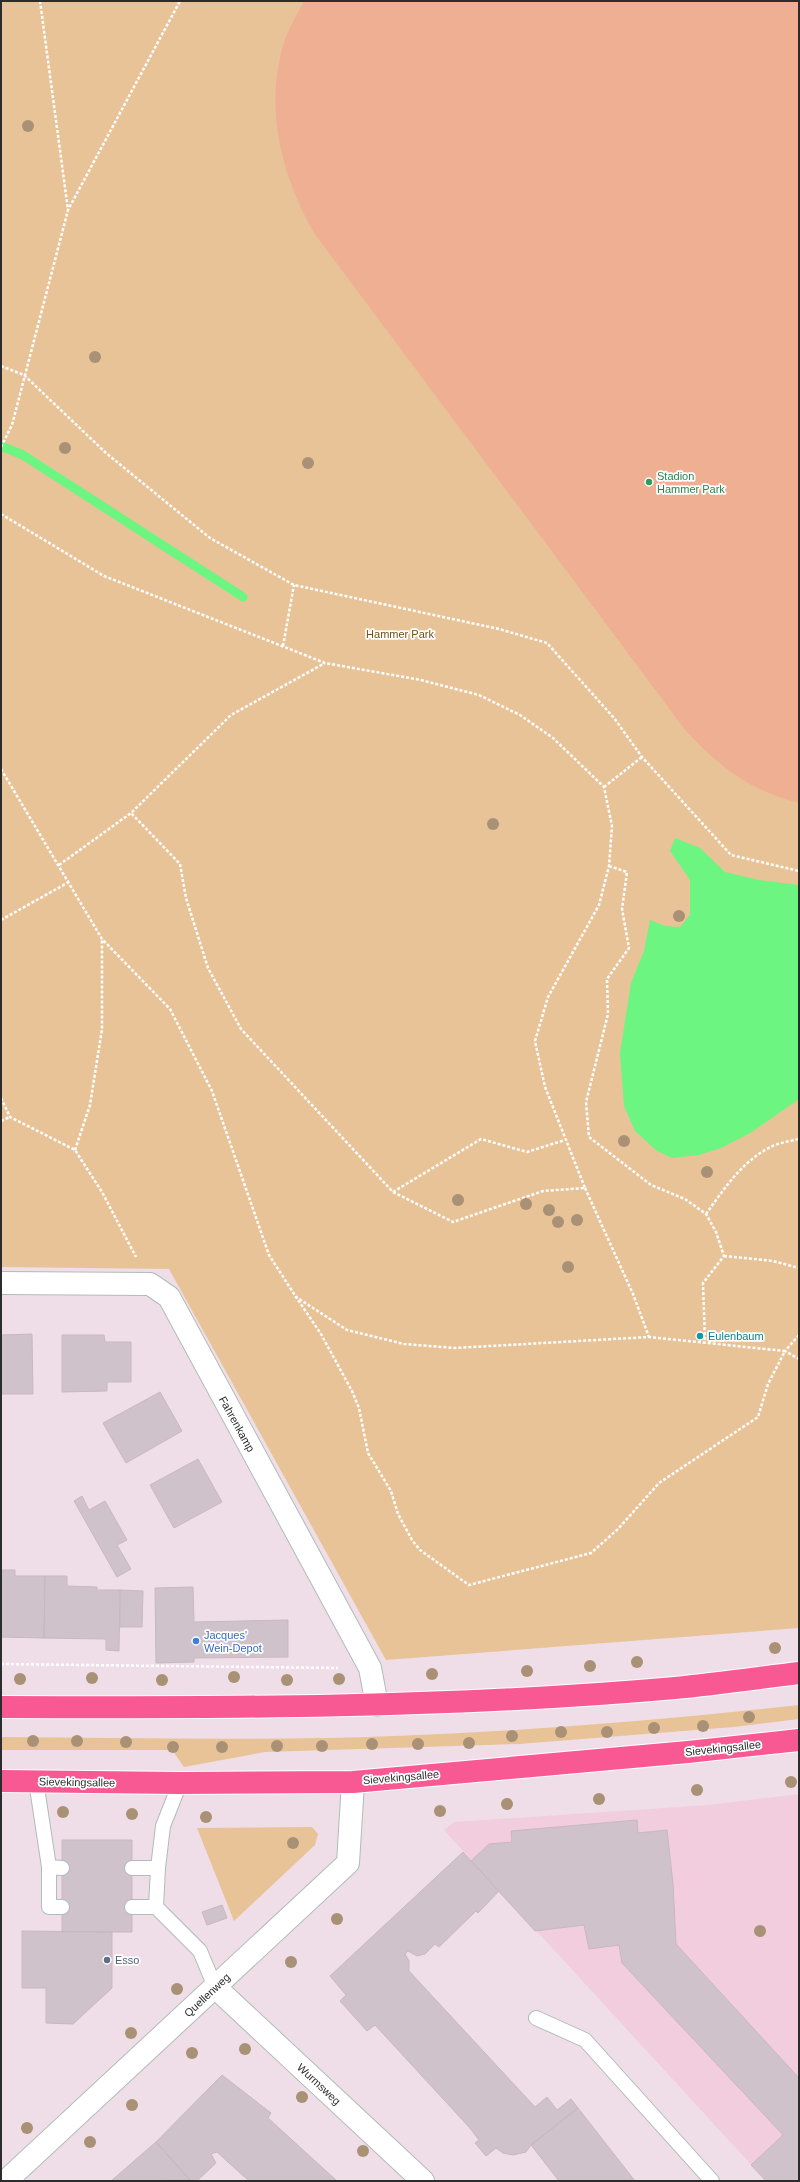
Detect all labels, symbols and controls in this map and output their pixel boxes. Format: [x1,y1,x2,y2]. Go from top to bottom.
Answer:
place label: Stadion Hammer Park [657,470,725,495]
marker: Stadion Hammer Park [644,477,654,487]
park label: Hammer Park [366,628,434,640]
place label: Eulenbaum [708,1330,764,1342]
marker: Eulenbaum [695,1331,705,1341]
street label: Fahrenkamp [217,1394,257,1454]
place label: Jacques' Wein-Depot [204,1629,262,1654]
marker: Jacques' Wein-Depot [191,1636,201,1646]
street label: Sievekingsallee [684,1738,762,1758]
street label: Sievekingsallee [362,1768,440,1786]
street label: Sievekingsallee [39,1775,115,1789]
place label: Esso [115,1954,139,1966]
marker: Esso [102,1955,112,1965]
street label: Quellenweg [182,1971,232,2019]
street label: Wurmsweg [295,2061,343,2107]

